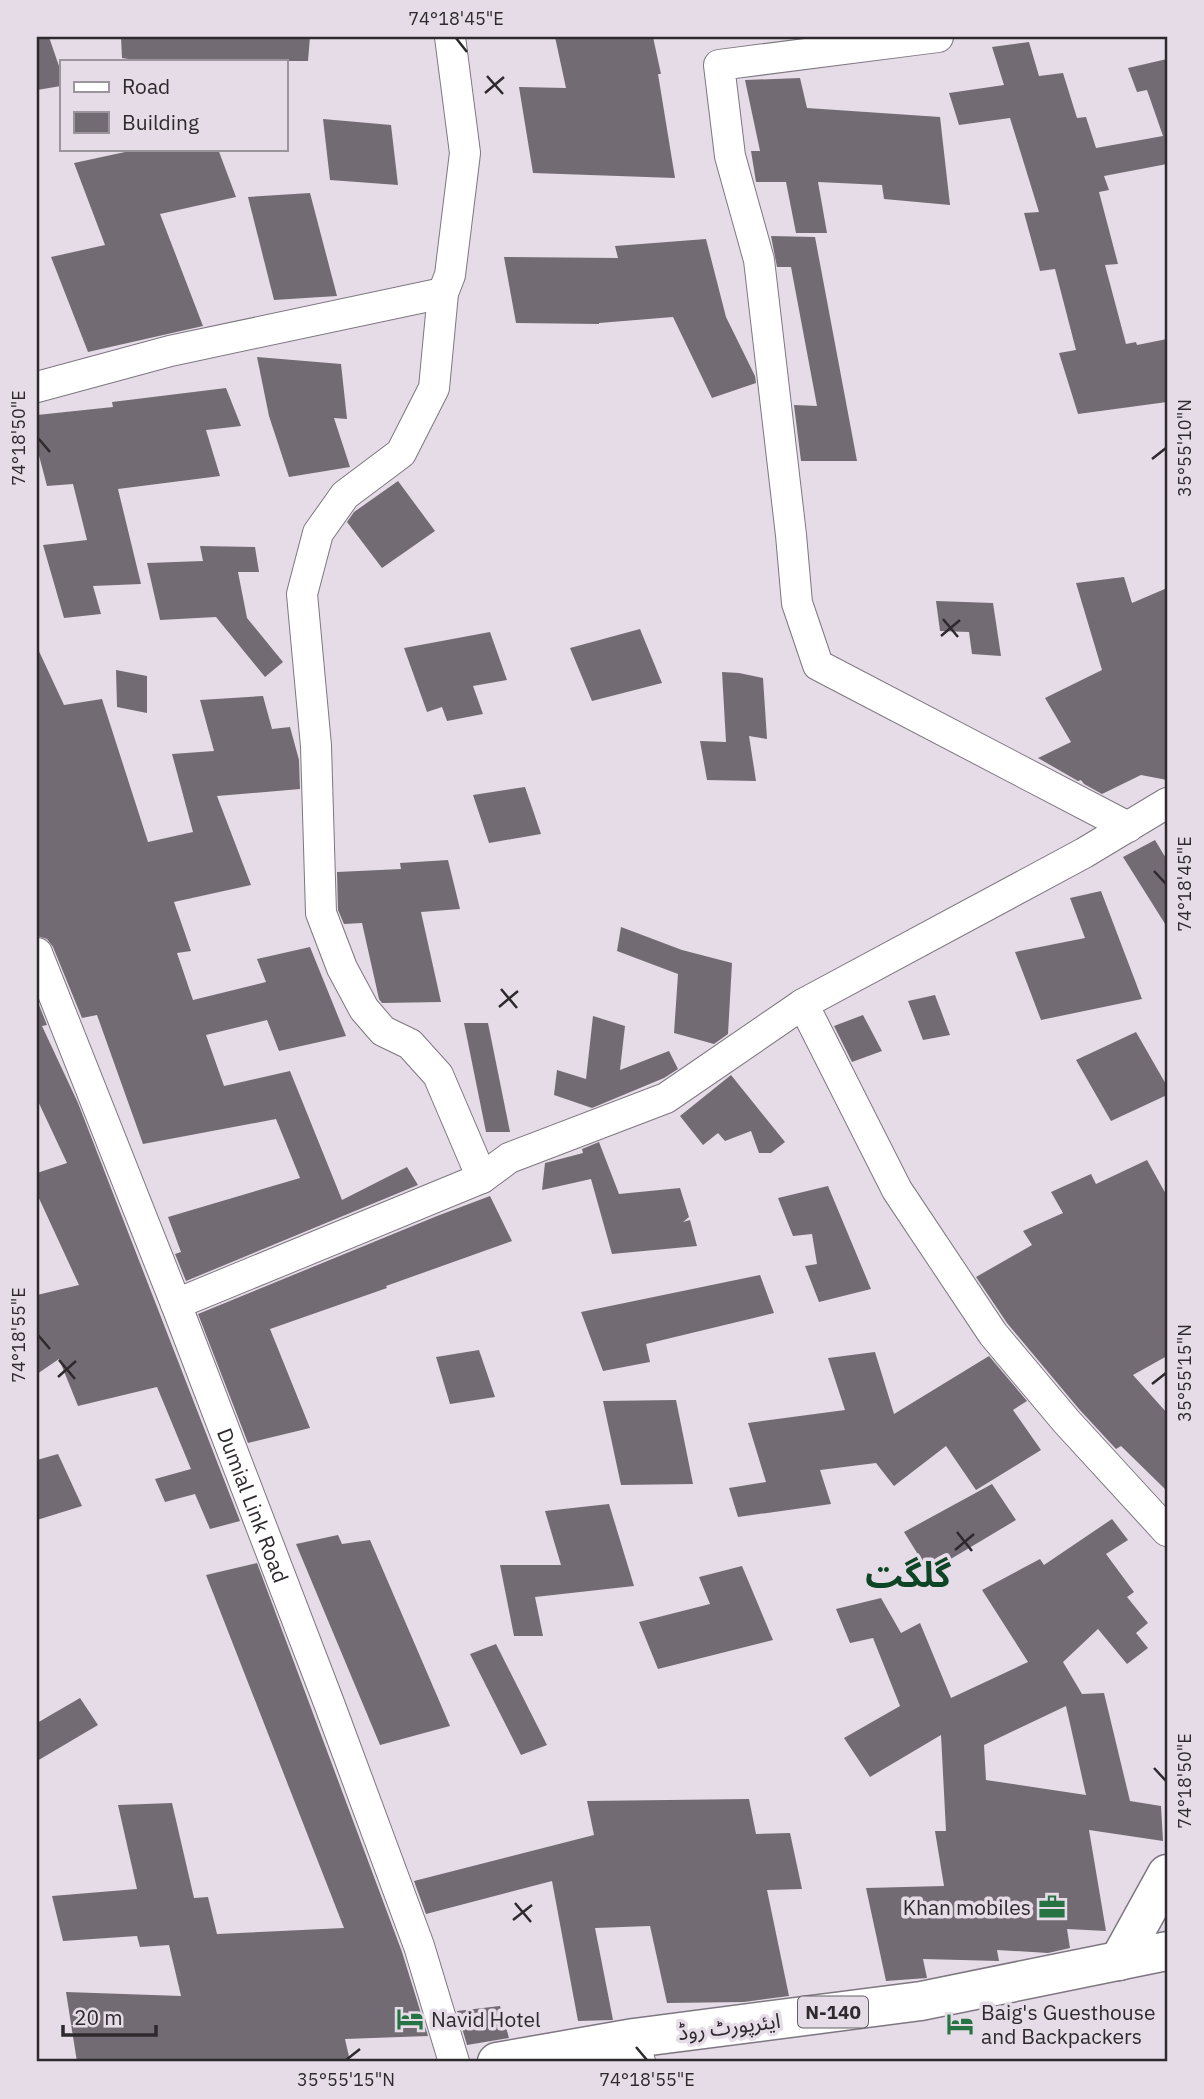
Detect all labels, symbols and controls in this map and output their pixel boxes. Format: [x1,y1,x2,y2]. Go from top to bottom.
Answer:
text: 74°18'45"E [408,7,504,30]
legend [60,60,287,150]
text: Road [122,72,170,100]
text: Building [122,108,199,136]
text: 74°18'50"E [7,390,30,486]
text: 35°55'10"N [1173,399,1196,497]
text: 74°18'45"E [1173,836,1196,932]
text: 74°18'55"E [7,1287,30,1383]
text: 35°55'15"N [1173,1324,1196,1422]
street label: Dumial Link Road [211,1424,296,1587]
district label: گلگت [865,1551,952,1597]
text: 74°18'50"E [1173,1733,1196,1829]
office icon: Khan mobiles [1037,1892,1067,1922]
place label: Khan mobiles [903,1893,1031,1921]
scale bar [63,1994,156,2038]
road number: N-140 [798,1996,868,2028]
place label: Baig's Guesthouse and Backpackers [981,1998,1156,2050]
text: 20 m [74,2003,123,2031]
hotel icon: Navid Hotel [395,2004,425,2034]
place label: Navid Hotel [431,2005,541,2033]
street label: ایئرپورٹ روڈ [676,2006,782,2046]
hotel icon: Baig's Guesthouse and Backpackers [945,2009,975,2039]
text: 35°55'15"N [297,2068,395,2091]
text: 74°18'55"E [599,2068,695,2091]

